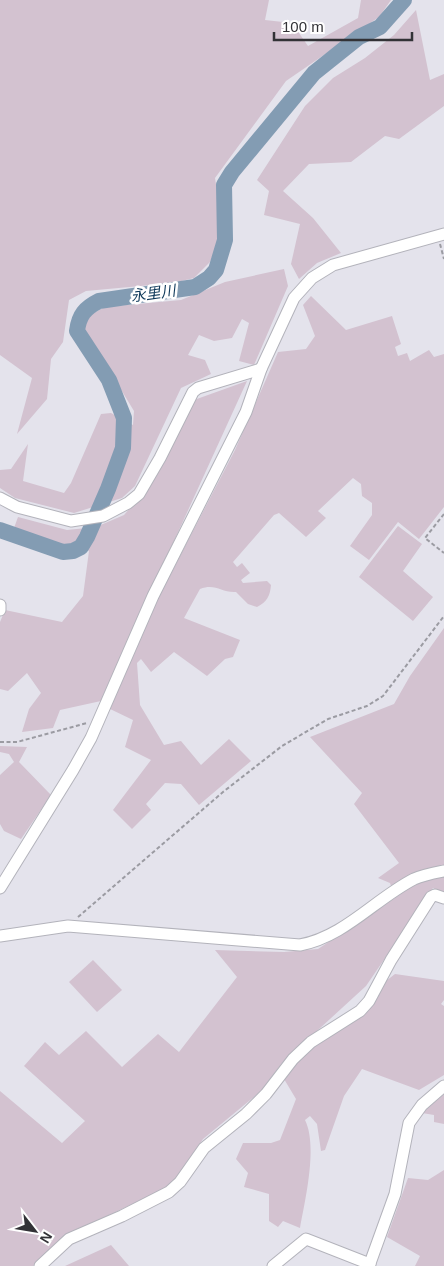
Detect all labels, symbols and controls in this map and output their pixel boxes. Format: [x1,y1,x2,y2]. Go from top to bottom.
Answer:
scale bar [274,10,412,42]
text: 100 m [282,18,324,35]
water label: 永里川 [130,281,178,305]
north arrow [10,1206,60,1256]
text: N [37,1229,56,1246]

